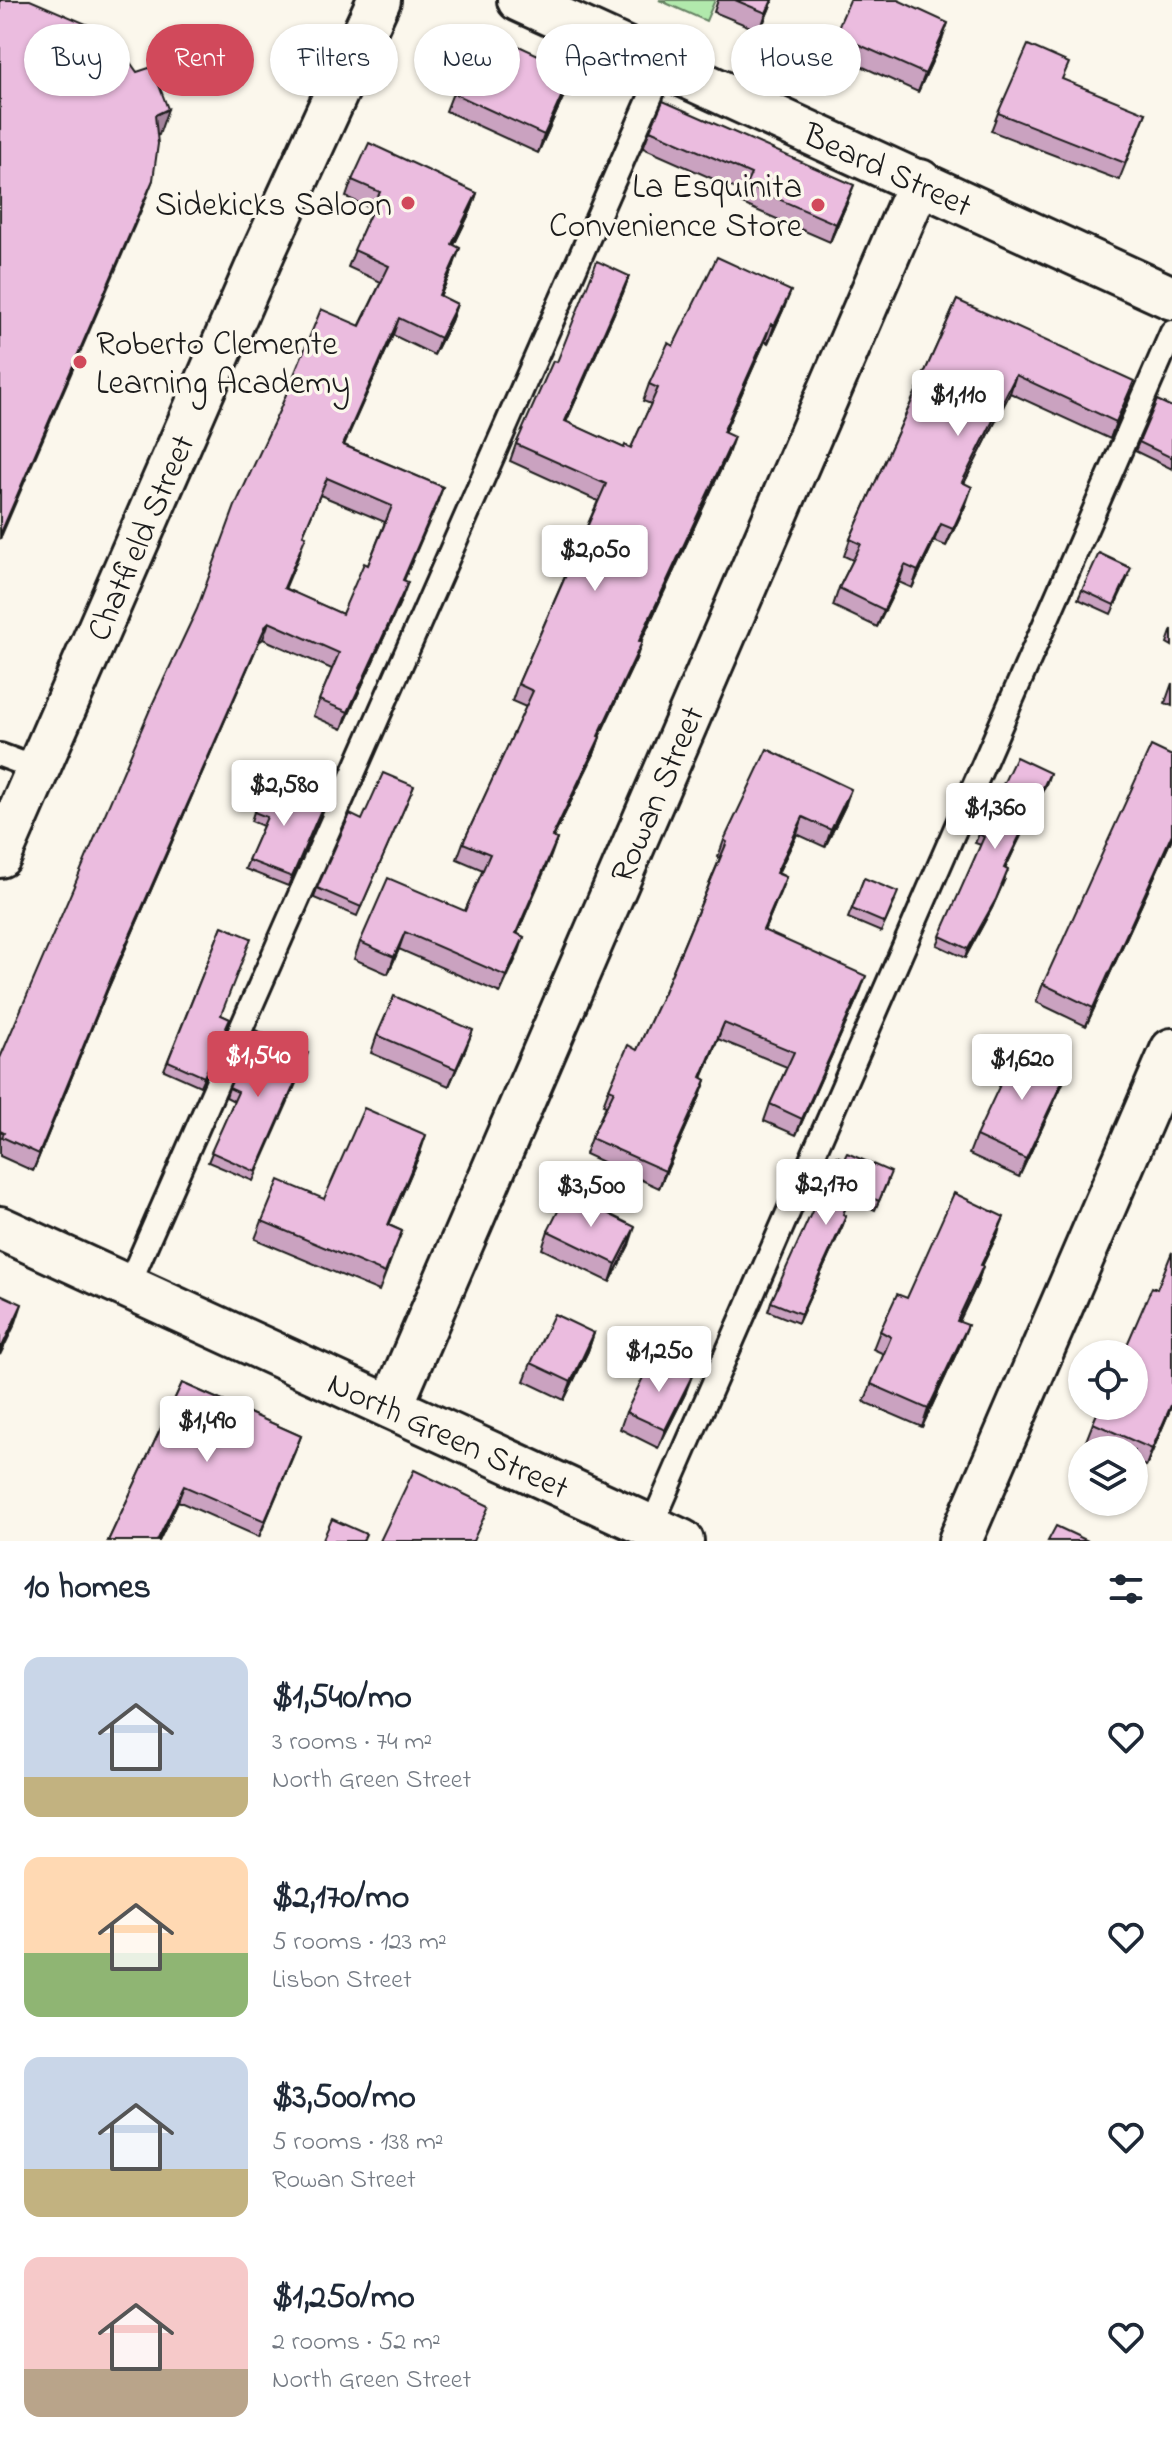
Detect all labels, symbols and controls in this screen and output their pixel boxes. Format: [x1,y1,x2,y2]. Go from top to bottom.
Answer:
chip: Buy [24,24,130,96]
chip: Rent [146,24,254,96]
chip: Filters [270,24,398,96]
chip: New [414,24,520,96]
chip: Apartment [536,24,715,96]
chip: House [731,24,861,96]
street label: Beard Street [793,112,979,232]
place label: La Esquinita Convenience Store [549,164,803,253]
place label: Sidekicks Saloon [155,182,392,232]
marker: Sidekicks Saloon [399,194,417,212]
marker: La Esquinita Convenience Store [809,196,827,214]
place label: Roberto Clemente Learning Academy [96,321,350,410]
marker: Roberto Clemente Learning Academy [71,353,89,371]
pin: $1,110 [893,370,1023,438]
text: $1,110 [930,377,986,415]
street label: Chatfield Street [76,427,210,650]
pin: $2,050 [530,525,660,593]
text: $2,050 [560,532,630,570]
street label: Rowan Street [599,699,720,892]
pin: $2,580 [219,760,349,828]
text: $2,580 [250,767,318,805]
pin: $1,360 [930,783,1060,851]
text: $1,360 [964,790,1026,828]
pin: $1,540 [193,1031,323,1099]
pin: $1,620 [957,1034,1087,1102]
text: $1,540 [225,1038,291,1076]
text: $1,620 [990,1041,1054,1079]
pin: $2,170 [761,1159,891,1227]
pin: $3,500 [526,1161,656,1229]
text: $2,170 [794,1166,858,1204]
text: $3,500 [557,1168,625,1206]
pin: $1,250 [594,1326,724,1394]
text: $1,250 [625,1333,693,1371]
map controls [1068,1340,1148,1516]
button: locate [1068,1340,1148,1420]
street label: North Green Street [318,1361,576,1515]
pin: $1,490 [142,1396,272,1464]
text: $1,490 [178,1403,236,1441]
button: layers [1068,1436,1148,1516]
text: 10 homes [24,1564,151,1614]
icon: filters [1104,1567,1148,1611]
text: $1,540/mo [272,1674,412,1724]
icon: home [88,1689,184,1785]
icon: heart [1104,1715,1148,1759]
text: 3 rooms · 74 m² [272,1724,432,1762]
text: North Green Street [272,1762,471,1800]
text: $2,170/mo [272,1874,409,1924]
icon: home [88,1889,184,1985]
icon: heart [1104,1915,1148,1959]
text: 5 rooms · 123 m² [272,1924,447,1962]
text: Lisbon Street [272,1962,412,2000]
text: $3,500/mo [272,2074,416,2124]
icon: home [88,2089,184,2185]
icon: heart [1104,2115,1148,2159]
text: 5 rooms · 138 m² [272,2124,444,2162]
text: Rowan Street [272,2162,416,2200]
text: $1,250/mo [272,2274,415,2324]
icon: home [88,2289,184,2385]
icon: heart [1104,2315,1148,2359]
text: 2 rooms · 52 m² [272,2324,441,2362]
text: North Green Street [272,2362,471,2400]

